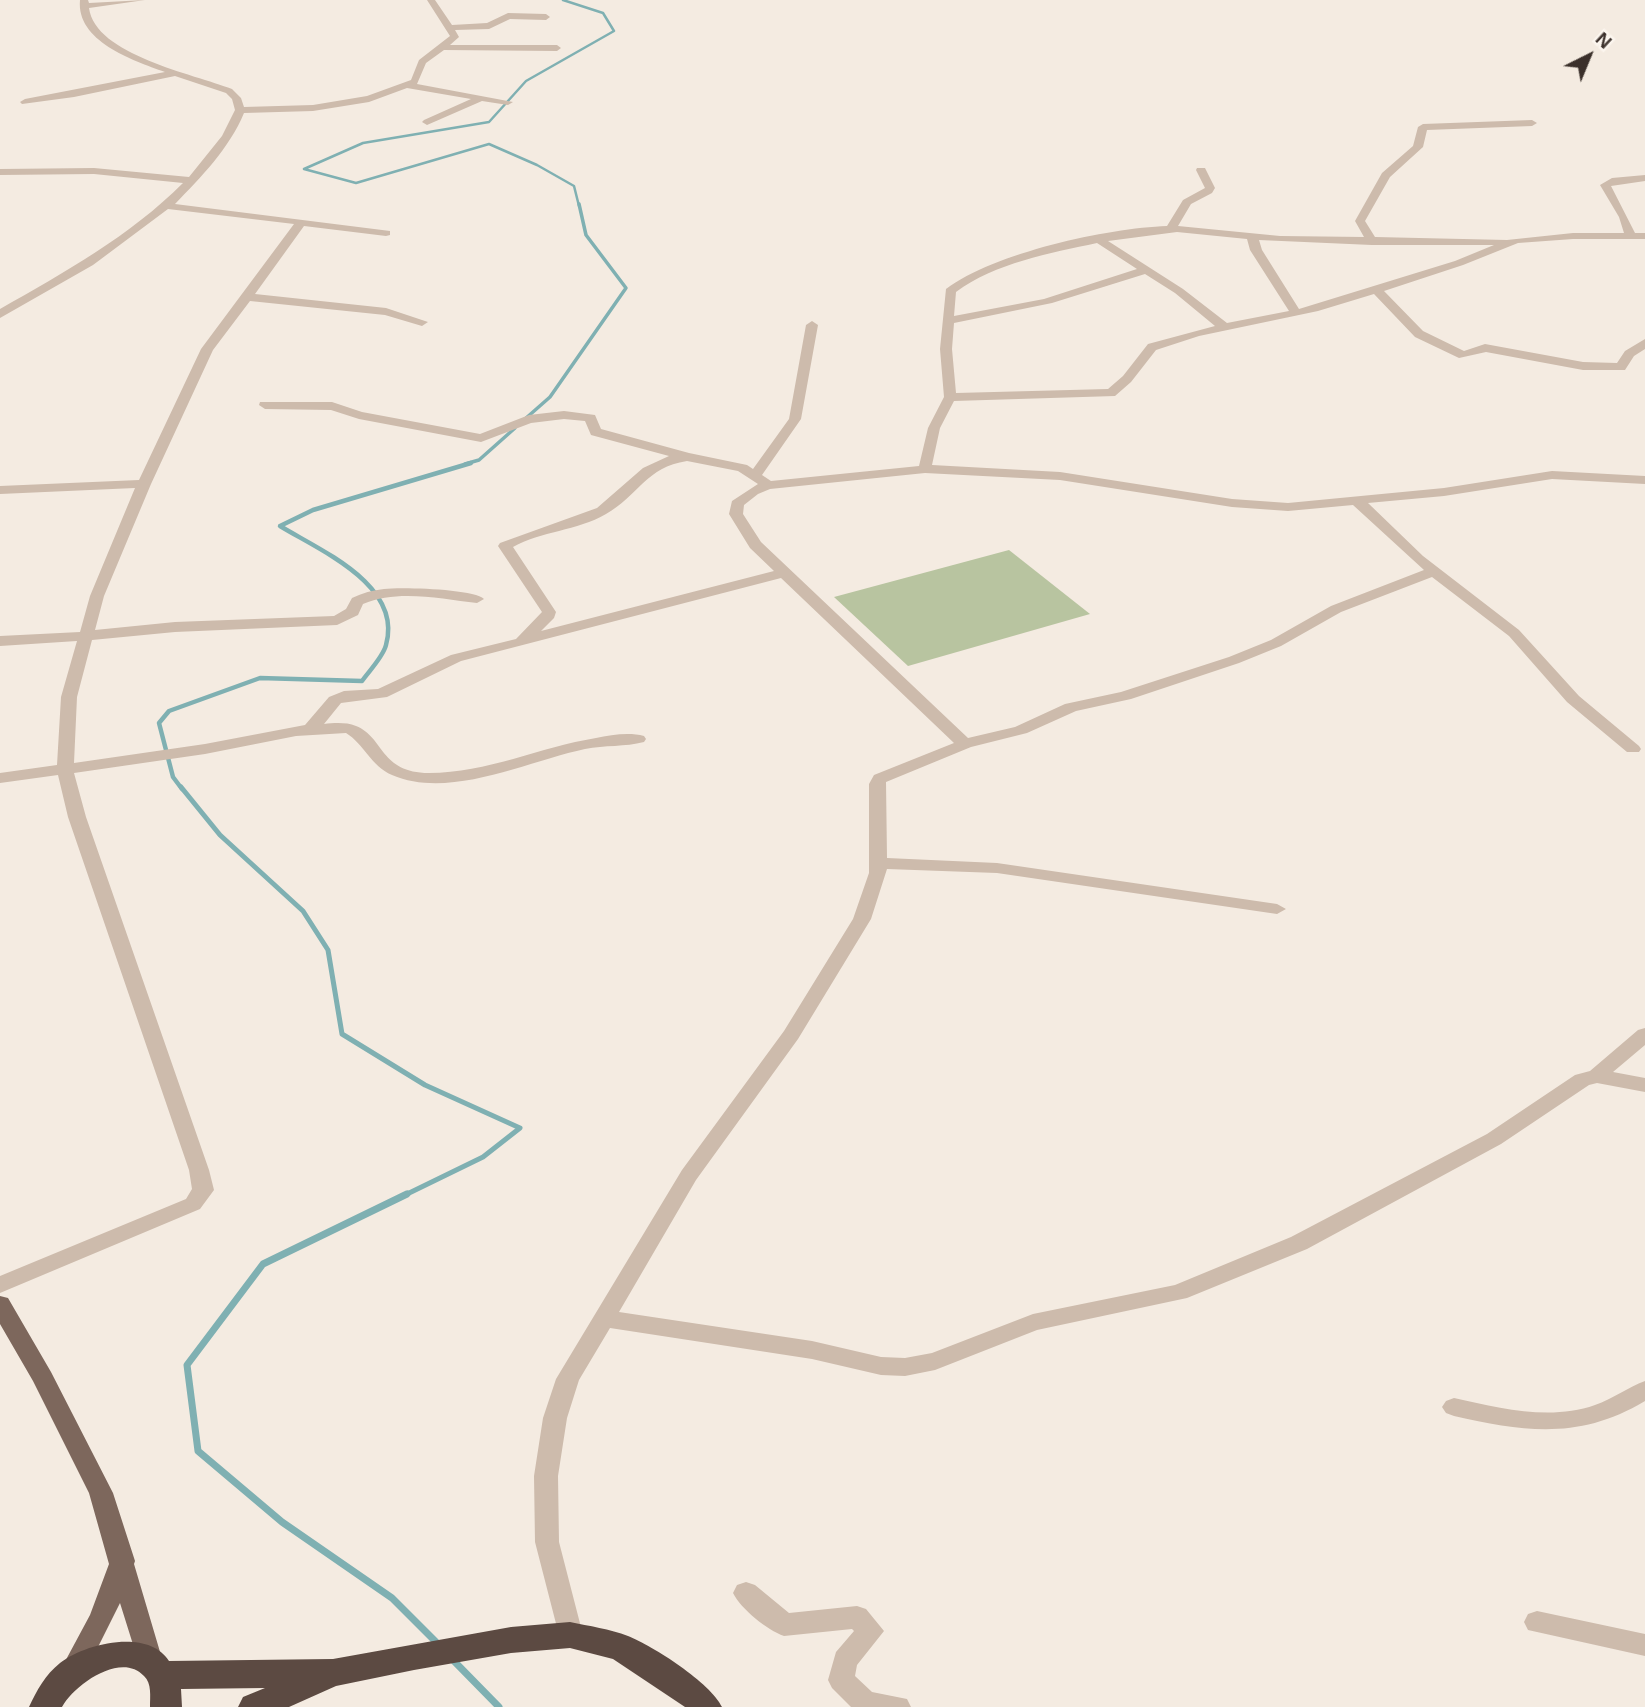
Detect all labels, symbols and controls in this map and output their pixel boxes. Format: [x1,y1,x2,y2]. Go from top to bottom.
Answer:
north arrow [1554,21,1624,91]
text: N [1591,28,1616,53]

